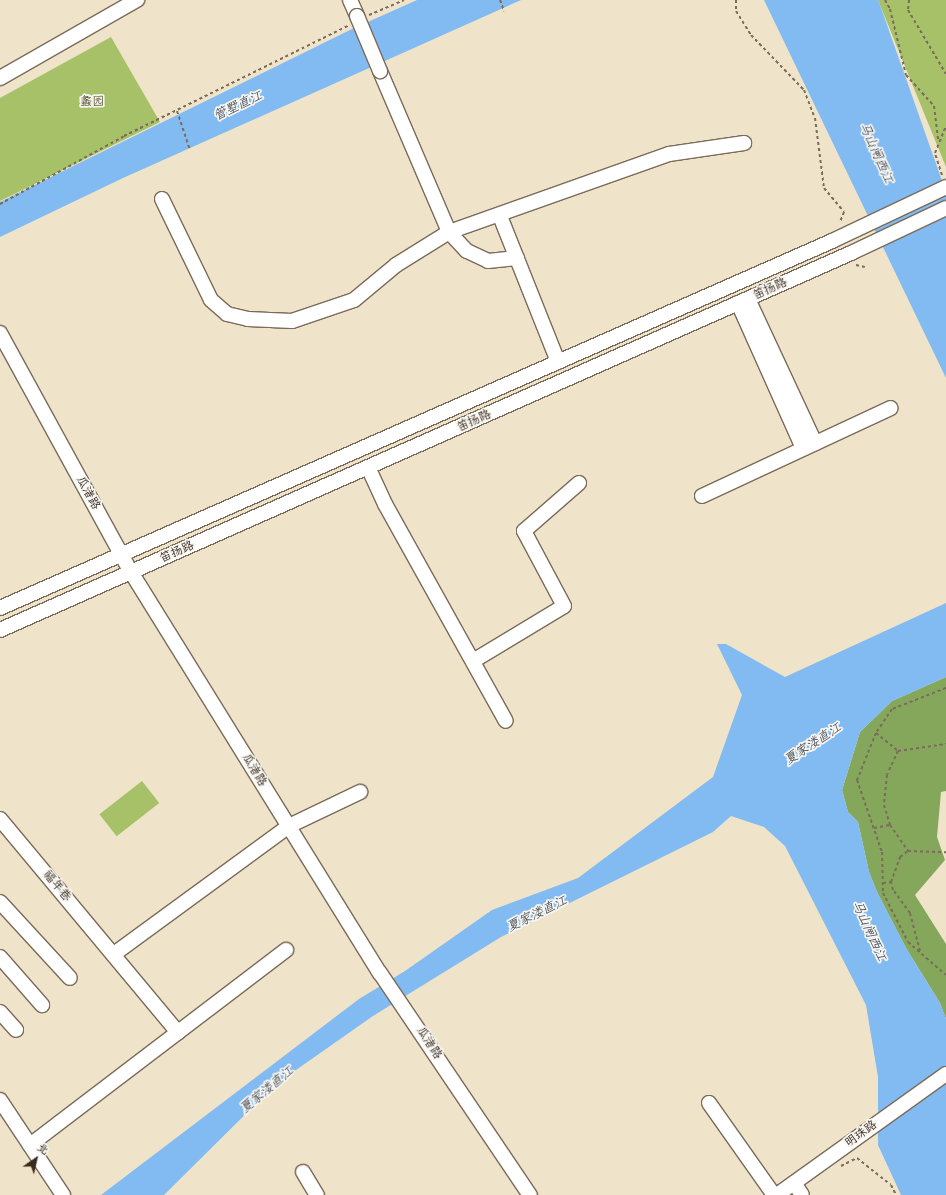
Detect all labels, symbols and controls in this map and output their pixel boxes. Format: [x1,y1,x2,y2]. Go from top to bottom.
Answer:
water label: 管墅直江 [211,88,265,124]
park label: 蠡园 [80,95,104,109]
water label: 马山闸西江 [856,120,896,186]
street label: 笛扬路 [751,275,789,303]
street label: 笛扬路 [455,407,493,435]
street label: 瓜渚路 [73,474,103,512]
street label: 笛扬路 [158,538,196,566]
water label: 夏家溇直江 [781,720,845,768]
street label: 瓜渚路 [238,751,270,789]
street label: 福年巷 [40,868,74,904]
water label: 夏家溇直江 [504,893,570,935]
water label: 马山闸西江 [849,898,889,964]
street label: 瓜渚路 [413,1024,445,1062]
water label: 夏家溇直江 [237,1063,297,1117]
street label: 明珠路 [842,1118,880,1150]
north arrow [16,1139,56,1179]
text: 北 [35,1140,51,1157]

